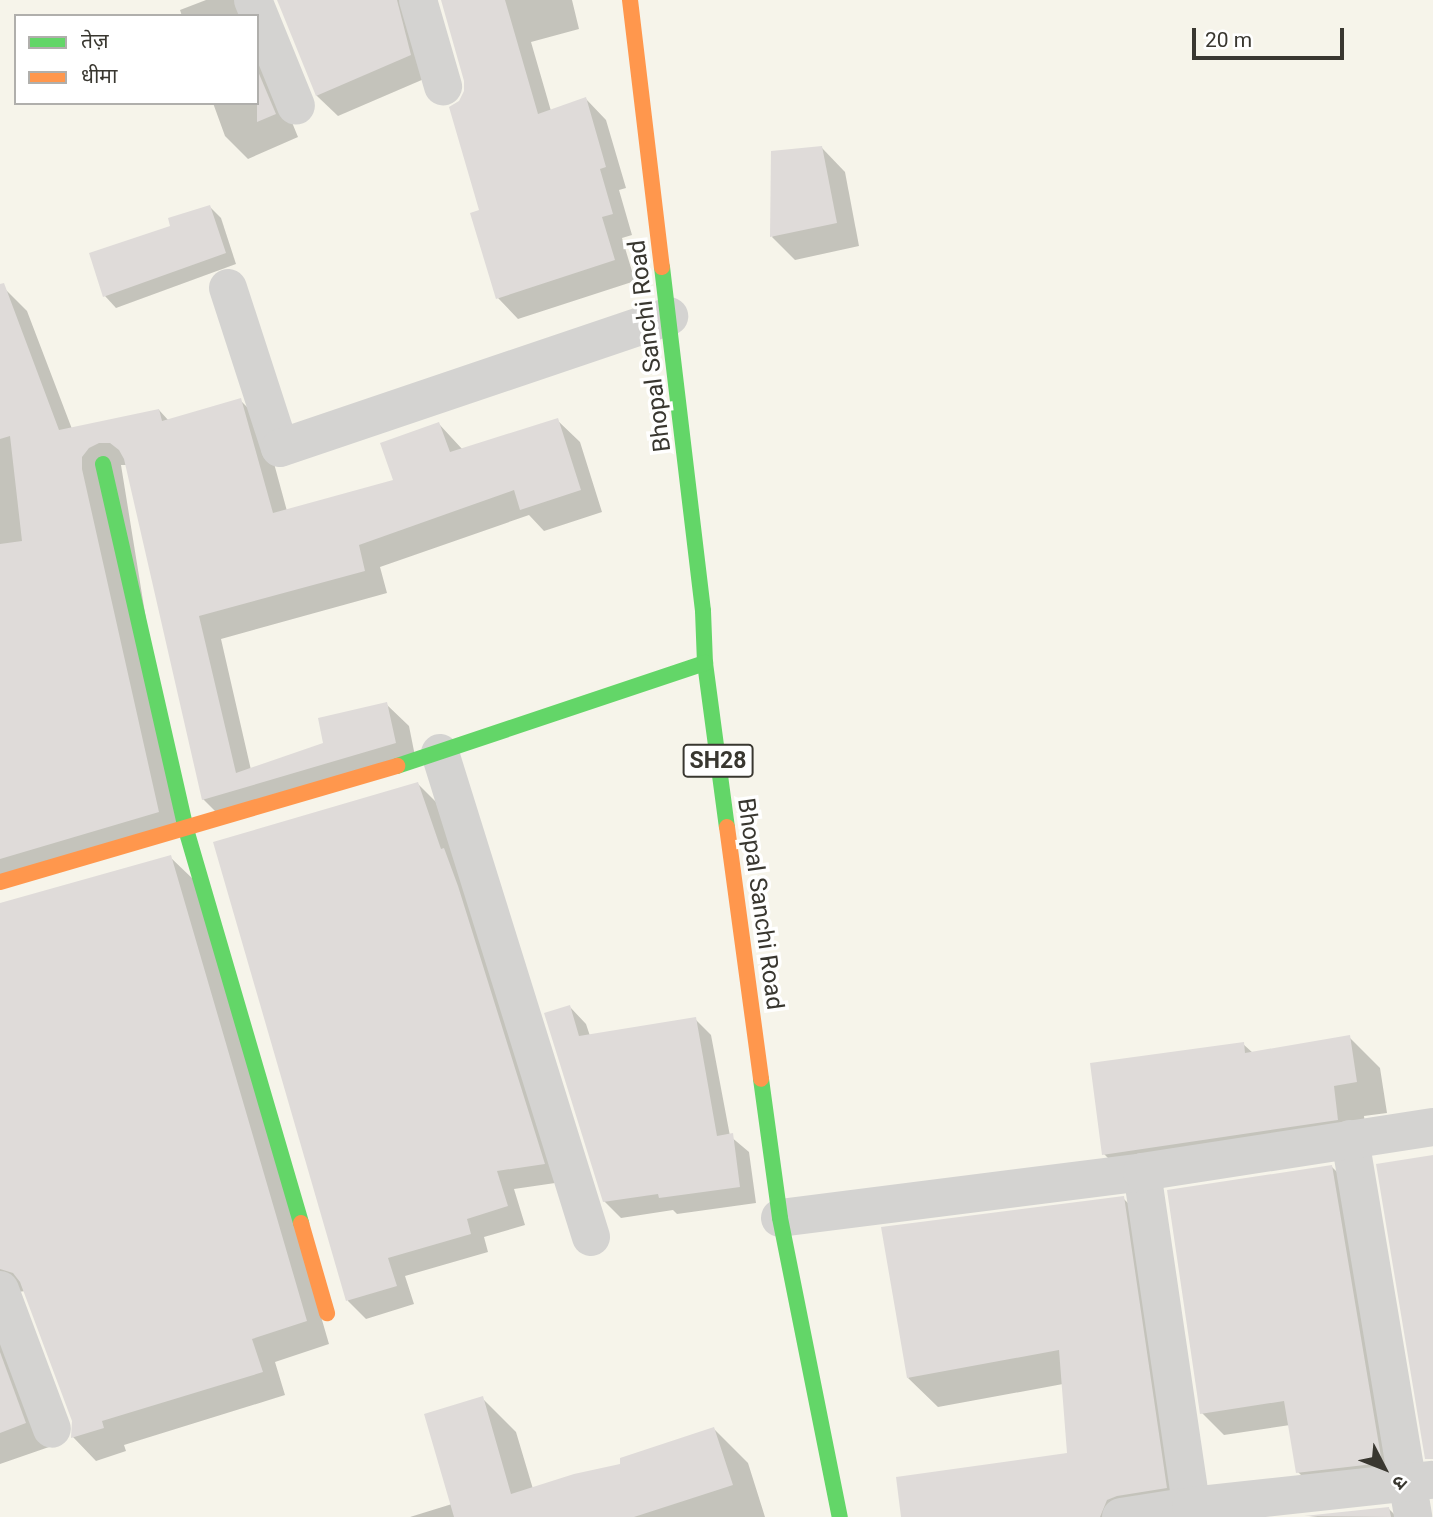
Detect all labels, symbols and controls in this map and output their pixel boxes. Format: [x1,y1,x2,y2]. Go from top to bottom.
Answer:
legend [14,14,259,105]
scale bar [1195,14,1347,58]
text: 20 m [1205,28,1252,52]
text: तेज़ [81,29,109,53]
text: धीमा [81,64,117,88]
street label: Bhopal Sanchi Road [623,238,677,454]
road number: SH28 [681,741,755,780]
street label: Bhopal Sanchi Road [731,796,789,1012]
north arrow [1349,1433,1419,1503]
text: उ [1388,1471,1412,1494]

